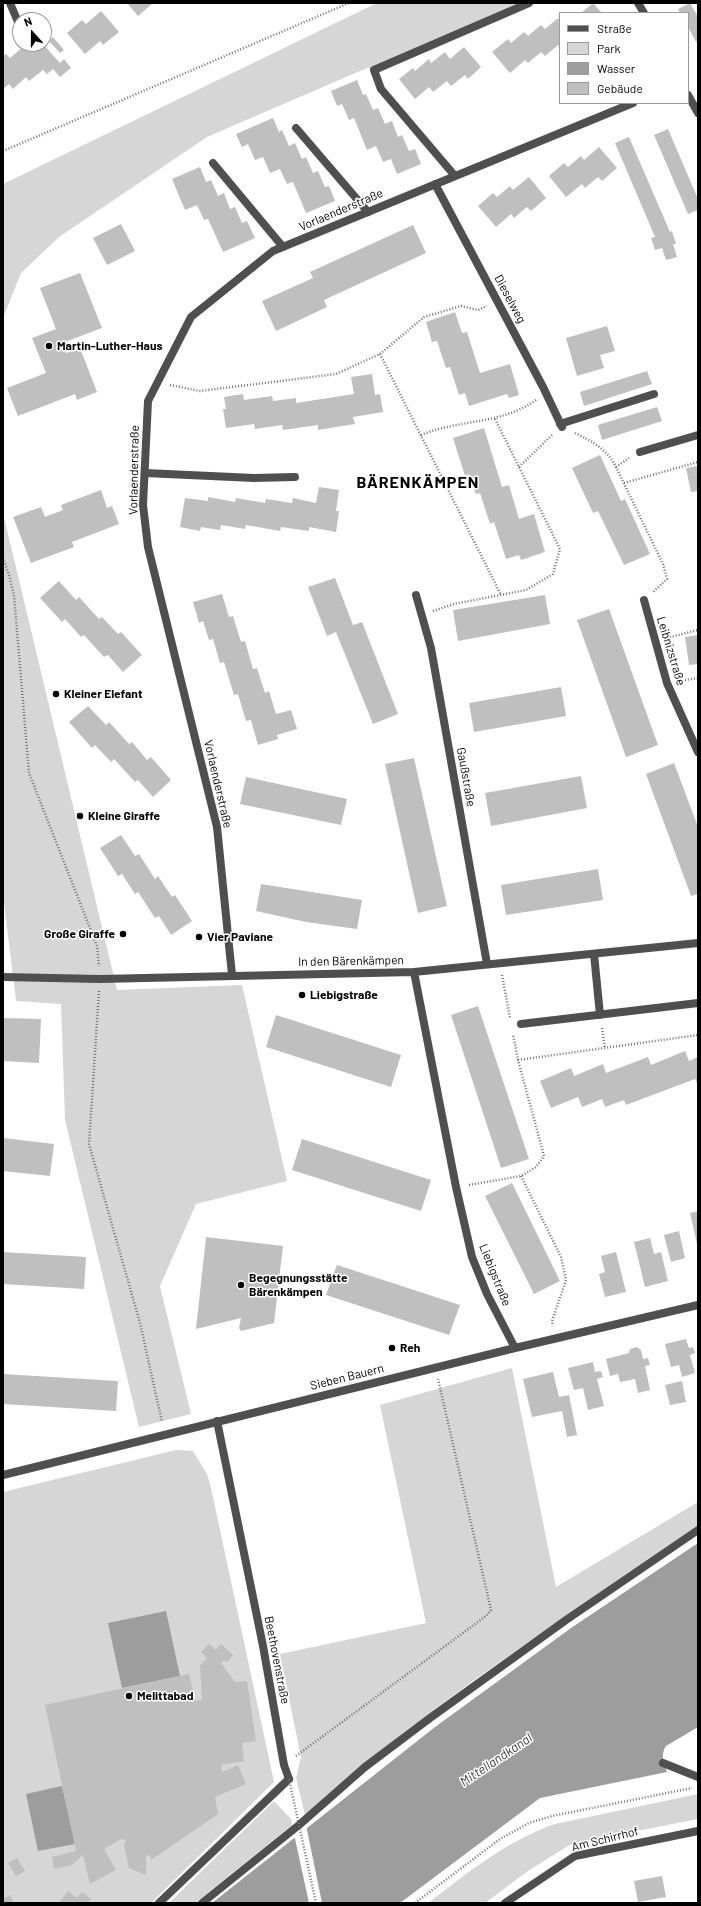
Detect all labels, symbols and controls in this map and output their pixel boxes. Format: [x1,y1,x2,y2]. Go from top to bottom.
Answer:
north arrow [12,12,52,52]
legend [559,12,689,104]
text: N [22,14,34,29]
text: Straße [597,21,632,35]
text: Park [597,41,621,55]
text: Wasser [597,61,635,75]
text: Gebäude [597,81,643,95]
street label: Vorlaenderstraße [297,186,385,234]
street label: Dieselweg [491,272,529,326]
place label: Martin-Luther-Haus [57,339,162,353]
marker: Martin-Luther-Haus [44,341,54,351]
street label: Vorlaenderstraße [126,425,142,515]
district label: BÄRENKÄMPEN [357,473,479,493]
street label: Leibnizstraße [654,615,688,687]
place label: Kleiner Elefant [64,687,142,701]
marker: Kleiner Elefant [51,689,61,699]
street label: Vorlaenderstraße [201,739,235,829]
street label: Gaußstraße [454,746,478,808]
place label: Kleine Giraffe [88,809,160,823]
marker: Kleine Giraffe [75,811,85,821]
place label: Große Giraffe [44,927,115,941]
marker: Große Giraffe [118,929,128,939]
place label: Vier Paviane [207,930,273,944]
marker: Vier Paviane [194,932,204,942]
street label: In den Bärenkämpen [298,953,404,969]
place label: Liebigstraße [310,988,378,1002]
marker: Liebigstraße [297,990,307,1000]
street label: Liebigstraße [476,1242,514,1308]
place label: Begegnungsstätte Bärenkämpen [249,1271,348,1299]
marker: Begegnungsstätte Bärenkämpen [236,1280,246,1290]
place label: Reh [400,1341,420,1355]
marker: Reh [387,1343,397,1353]
street label: Sieben Bauern [309,1361,385,1393]
street label: Beethovenstraße [261,1615,293,1705]
place label: Melittabad [137,1689,193,1703]
marker: Melittabad [124,1691,134,1701]
water label: Mittellandkanal [457,1730,535,1790]
street label: Am Schirrhof [570,1824,640,1854]

